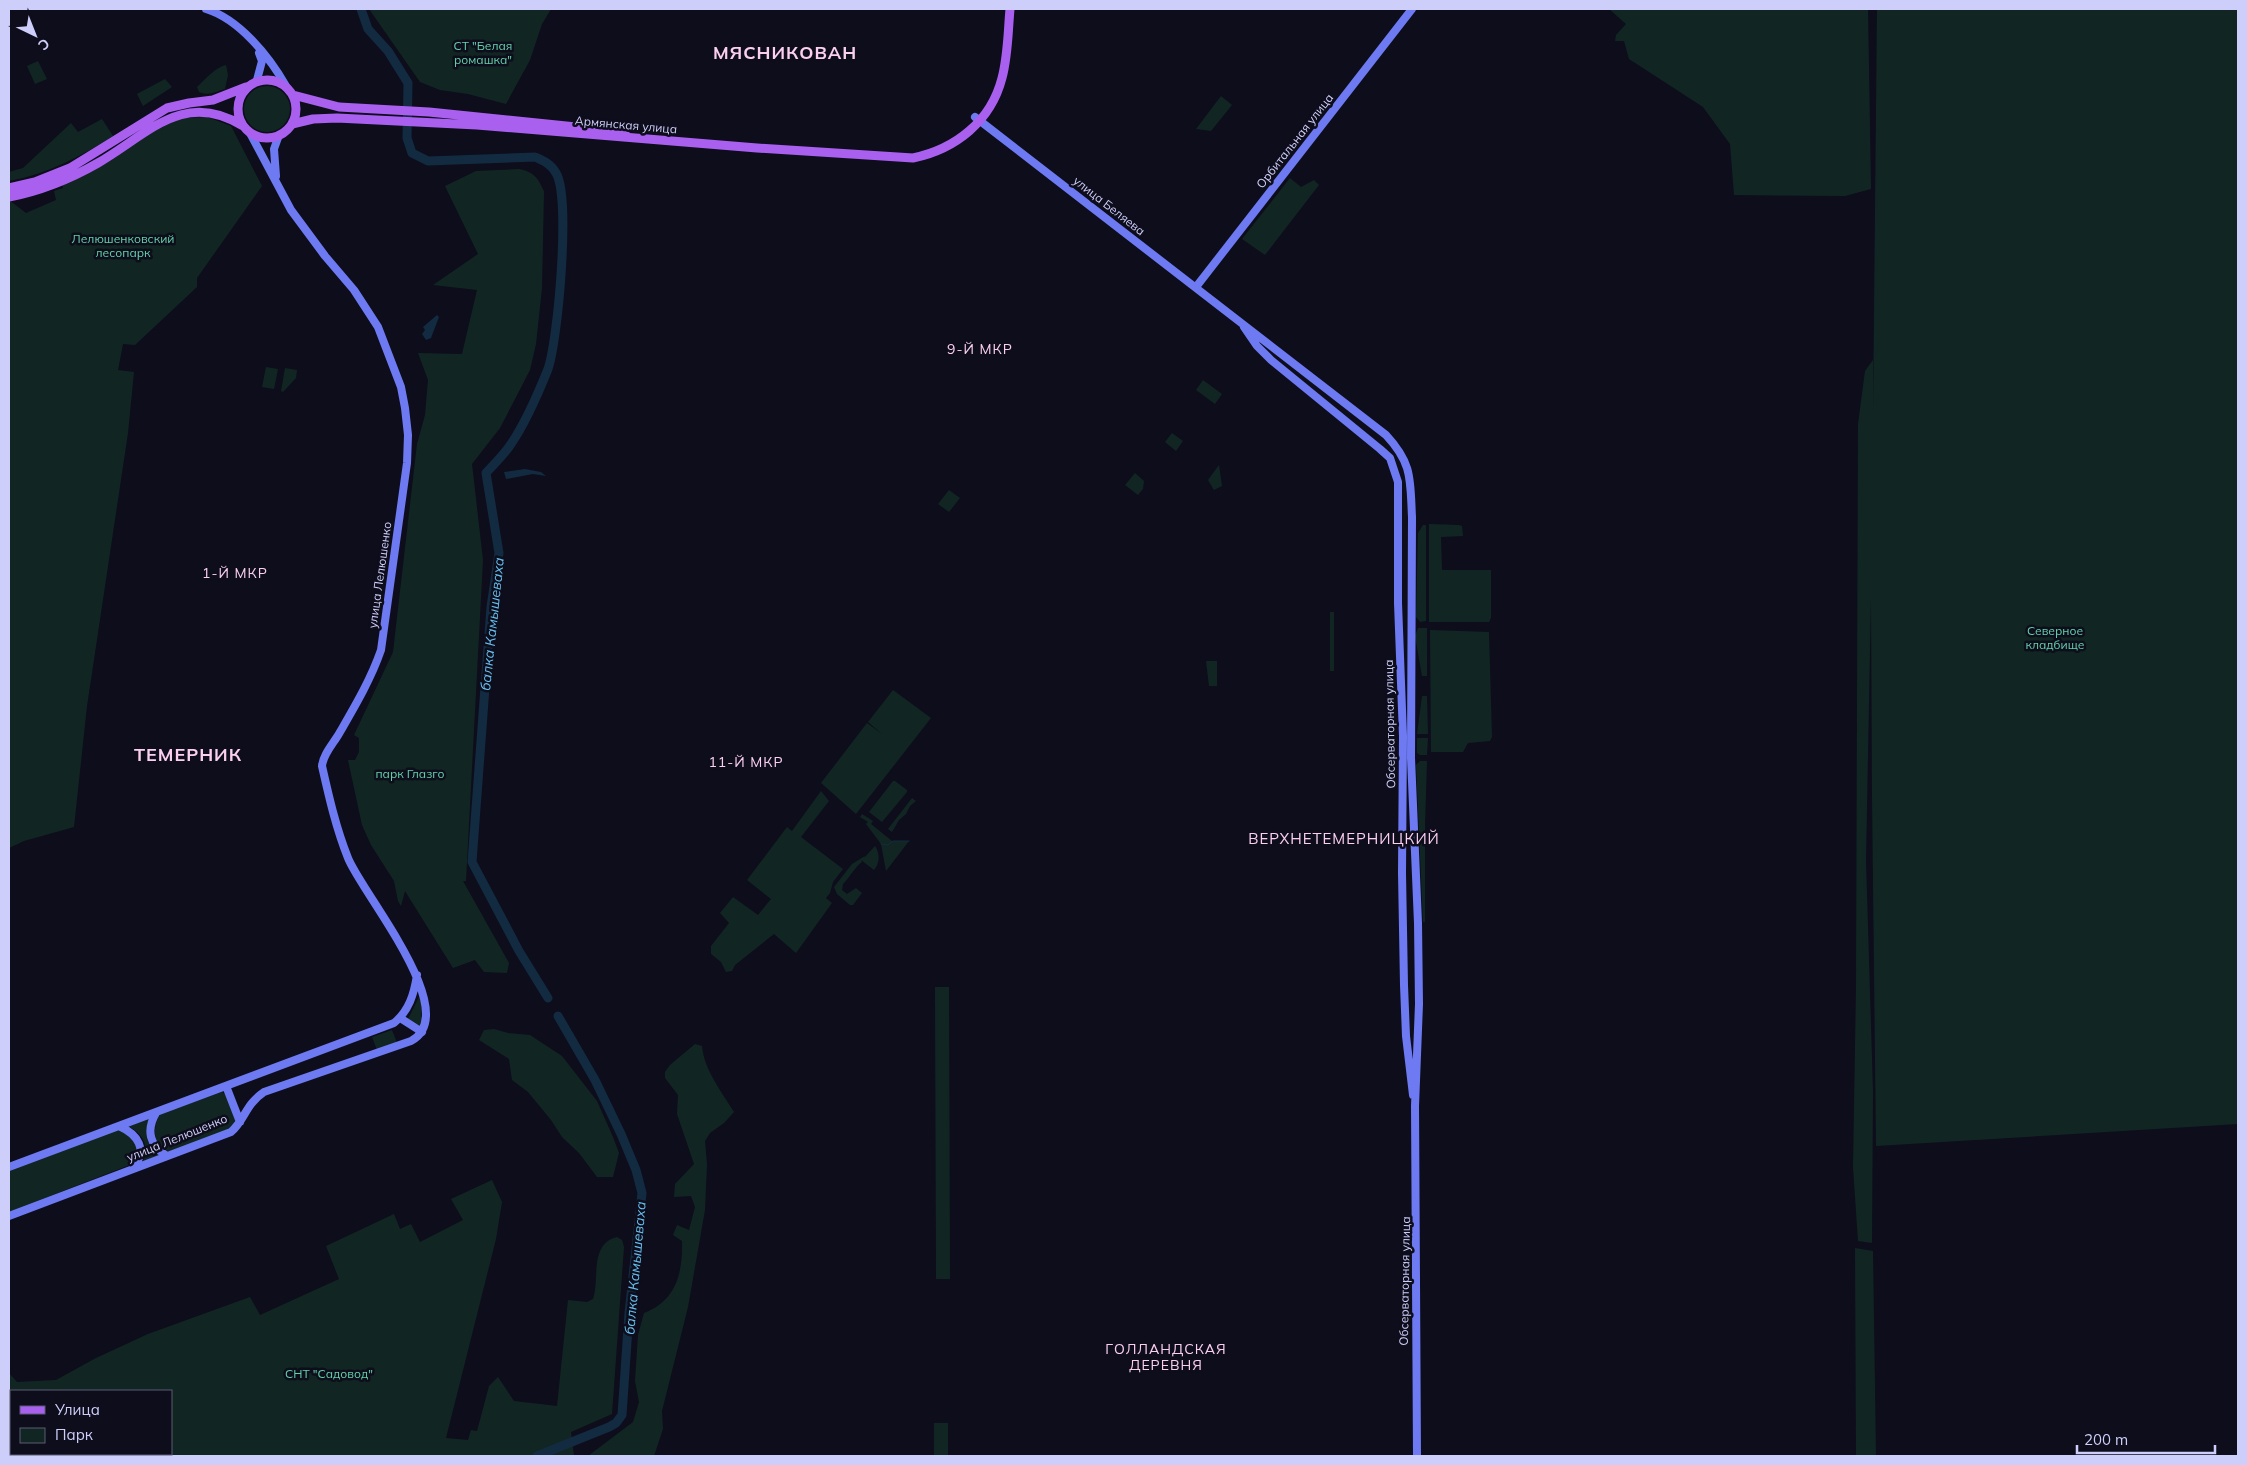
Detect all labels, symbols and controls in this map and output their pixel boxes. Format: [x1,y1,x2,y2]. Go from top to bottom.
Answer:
north arrow [10,10,60,60]
text: С [34,35,54,54]
park label: СТ "Белая ромашка" [454,38,512,67]
district label: МЯСНИКОВАН [713,41,857,64]
street label: Орбитальная улица [1253,90,1336,191]
street label: Армянская улица [574,113,678,136]
street label: улица Беляева [1070,173,1148,238]
park label: Лелюшенковский лесопарк [72,231,174,260]
district label: 9-Й МКР [947,340,1013,358]
street label: улица Лелюшенко [365,521,394,629]
water label: балка Камышеваха [476,556,508,691]
district label: 1-Й МКР [202,564,268,582]
park label: Северное кладбище [2025,623,2085,652]
street label: Обсерваторная улица [1381,659,1398,789]
district label: ТЕМЕРНИК [134,743,242,766]
district label: 11-Й МКР [708,753,784,771]
park label: парк Глазго [375,766,445,781]
district label: ВЕРХНЕТЕМЕРНИЦКИЙ [1248,829,1440,848]
street label: улица Лелюшенко [124,1110,229,1165]
water label: балка Камышеваха [620,1200,650,1335]
street label: Обсерваторная улица [1396,1216,1413,1346]
district label: ГОЛЛАНДСКАЯ ДЕРЕВНЯ [1105,1340,1227,1374]
park label: СНТ "Садовод" [285,1366,373,1381]
legend [10,1390,172,1455]
text: Улица [54,1400,100,1419]
scale bar [2077,1422,2214,1454]
text: Парк [55,1425,94,1444]
text: 200 m [2084,1430,2128,1449]

